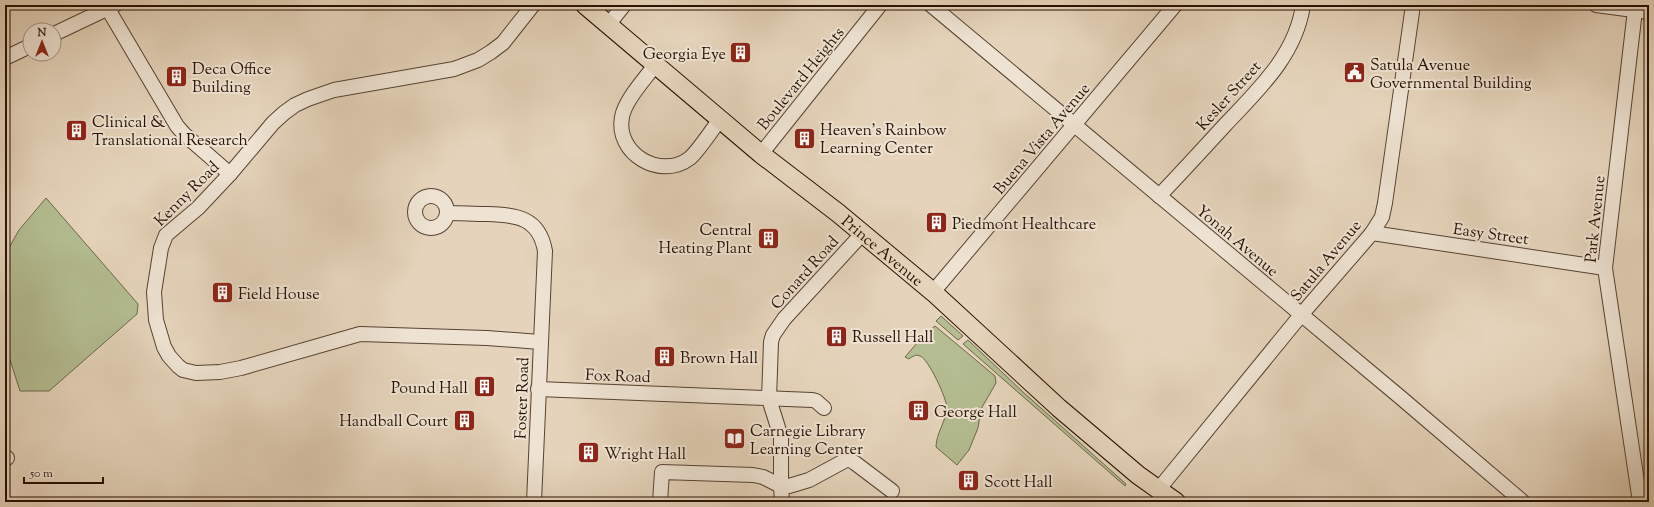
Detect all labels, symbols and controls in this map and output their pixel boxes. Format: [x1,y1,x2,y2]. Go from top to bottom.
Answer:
north arrow [22,22,62,62]
street label: Boulevard Heights [753,23,851,136]
text: N [37,25,47,41]
building icon: Georgia Eye [728,40,754,66]
place label: Georgia Eye [643,44,726,67]
place label: Satula Avenue Governmental Building [1370,55,1532,96]
street label: Kesler Street [1192,56,1268,137]
place label: Deca Office Building [192,59,271,100]
public building icon: Satula Avenue Governmental Building [1342,60,1368,86]
building icon: Deca Office Building [163,64,189,90]
street label: Buena Vista Avenue [989,79,1097,200]
place label: Clinical & Translational Research [92,112,249,153]
building icon: Clinical & Translational Research [63,117,89,143]
place label: Heaven's Rainbow Learning Center [820,120,947,161]
building icon: Heaven's Rainbow Learning Center [792,125,818,151]
street label: Kenny Road [150,157,226,233]
street label: Park Avenue [1580,175,1612,264]
street label: Yonah Avenue [1190,200,1283,283]
building icon: Piedmont Healthcare [923,210,949,236]
street label: Prince Avenue [835,211,927,293]
place label: Piedmont Healthcare [952,214,1096,237]
street label: Satula Avenue [1286,216,1368,307]
street label: Easy Street [1451,219,1530,252]
place label: Central Heating Plant [659,220,753,261]
building icon: Central Heating Plant [755,225,781,251]
street label: Conard Road [766,232,845,316]
building icon: Field House [209,280,235,306]
place label: Field House [238,284,320,307]
building icon: Russell Hall [824,323,850,349]
place label: Russell Hall [852,327,934,350]
building icon: Brown Hall [652,344,678,370]
place label: Brown Hall [680,348,759,371]
street label: Foster Road [511,357,536,439]
street label: Fox Road [585,365,651,390]
building icon: Pound Hall [471,374,497,400]
place label: Pound Hall [391,378,469,401]
building icon: George Hall [906,398,932,424]
place label: George Hall [934,402,1017,425]
building icon: Handball Court [451,407,477,433]
place label: Handball Court [339,411,449,434]
place label: Carnegie Library Learning Center [750,421,866,462]
library icon: Carnegie Library Learning Center [722,426,748,452]
building icon: Wright Hall [576,440,602,466]
place label: Wright Hall [604,444,687,467]
scale bar [24,459,103,485]
text: 50 m [29,465,53,483]
building icon: Scott Hall [956,468,982,494]
place label: Scott Hall [984,472,1053,495]

